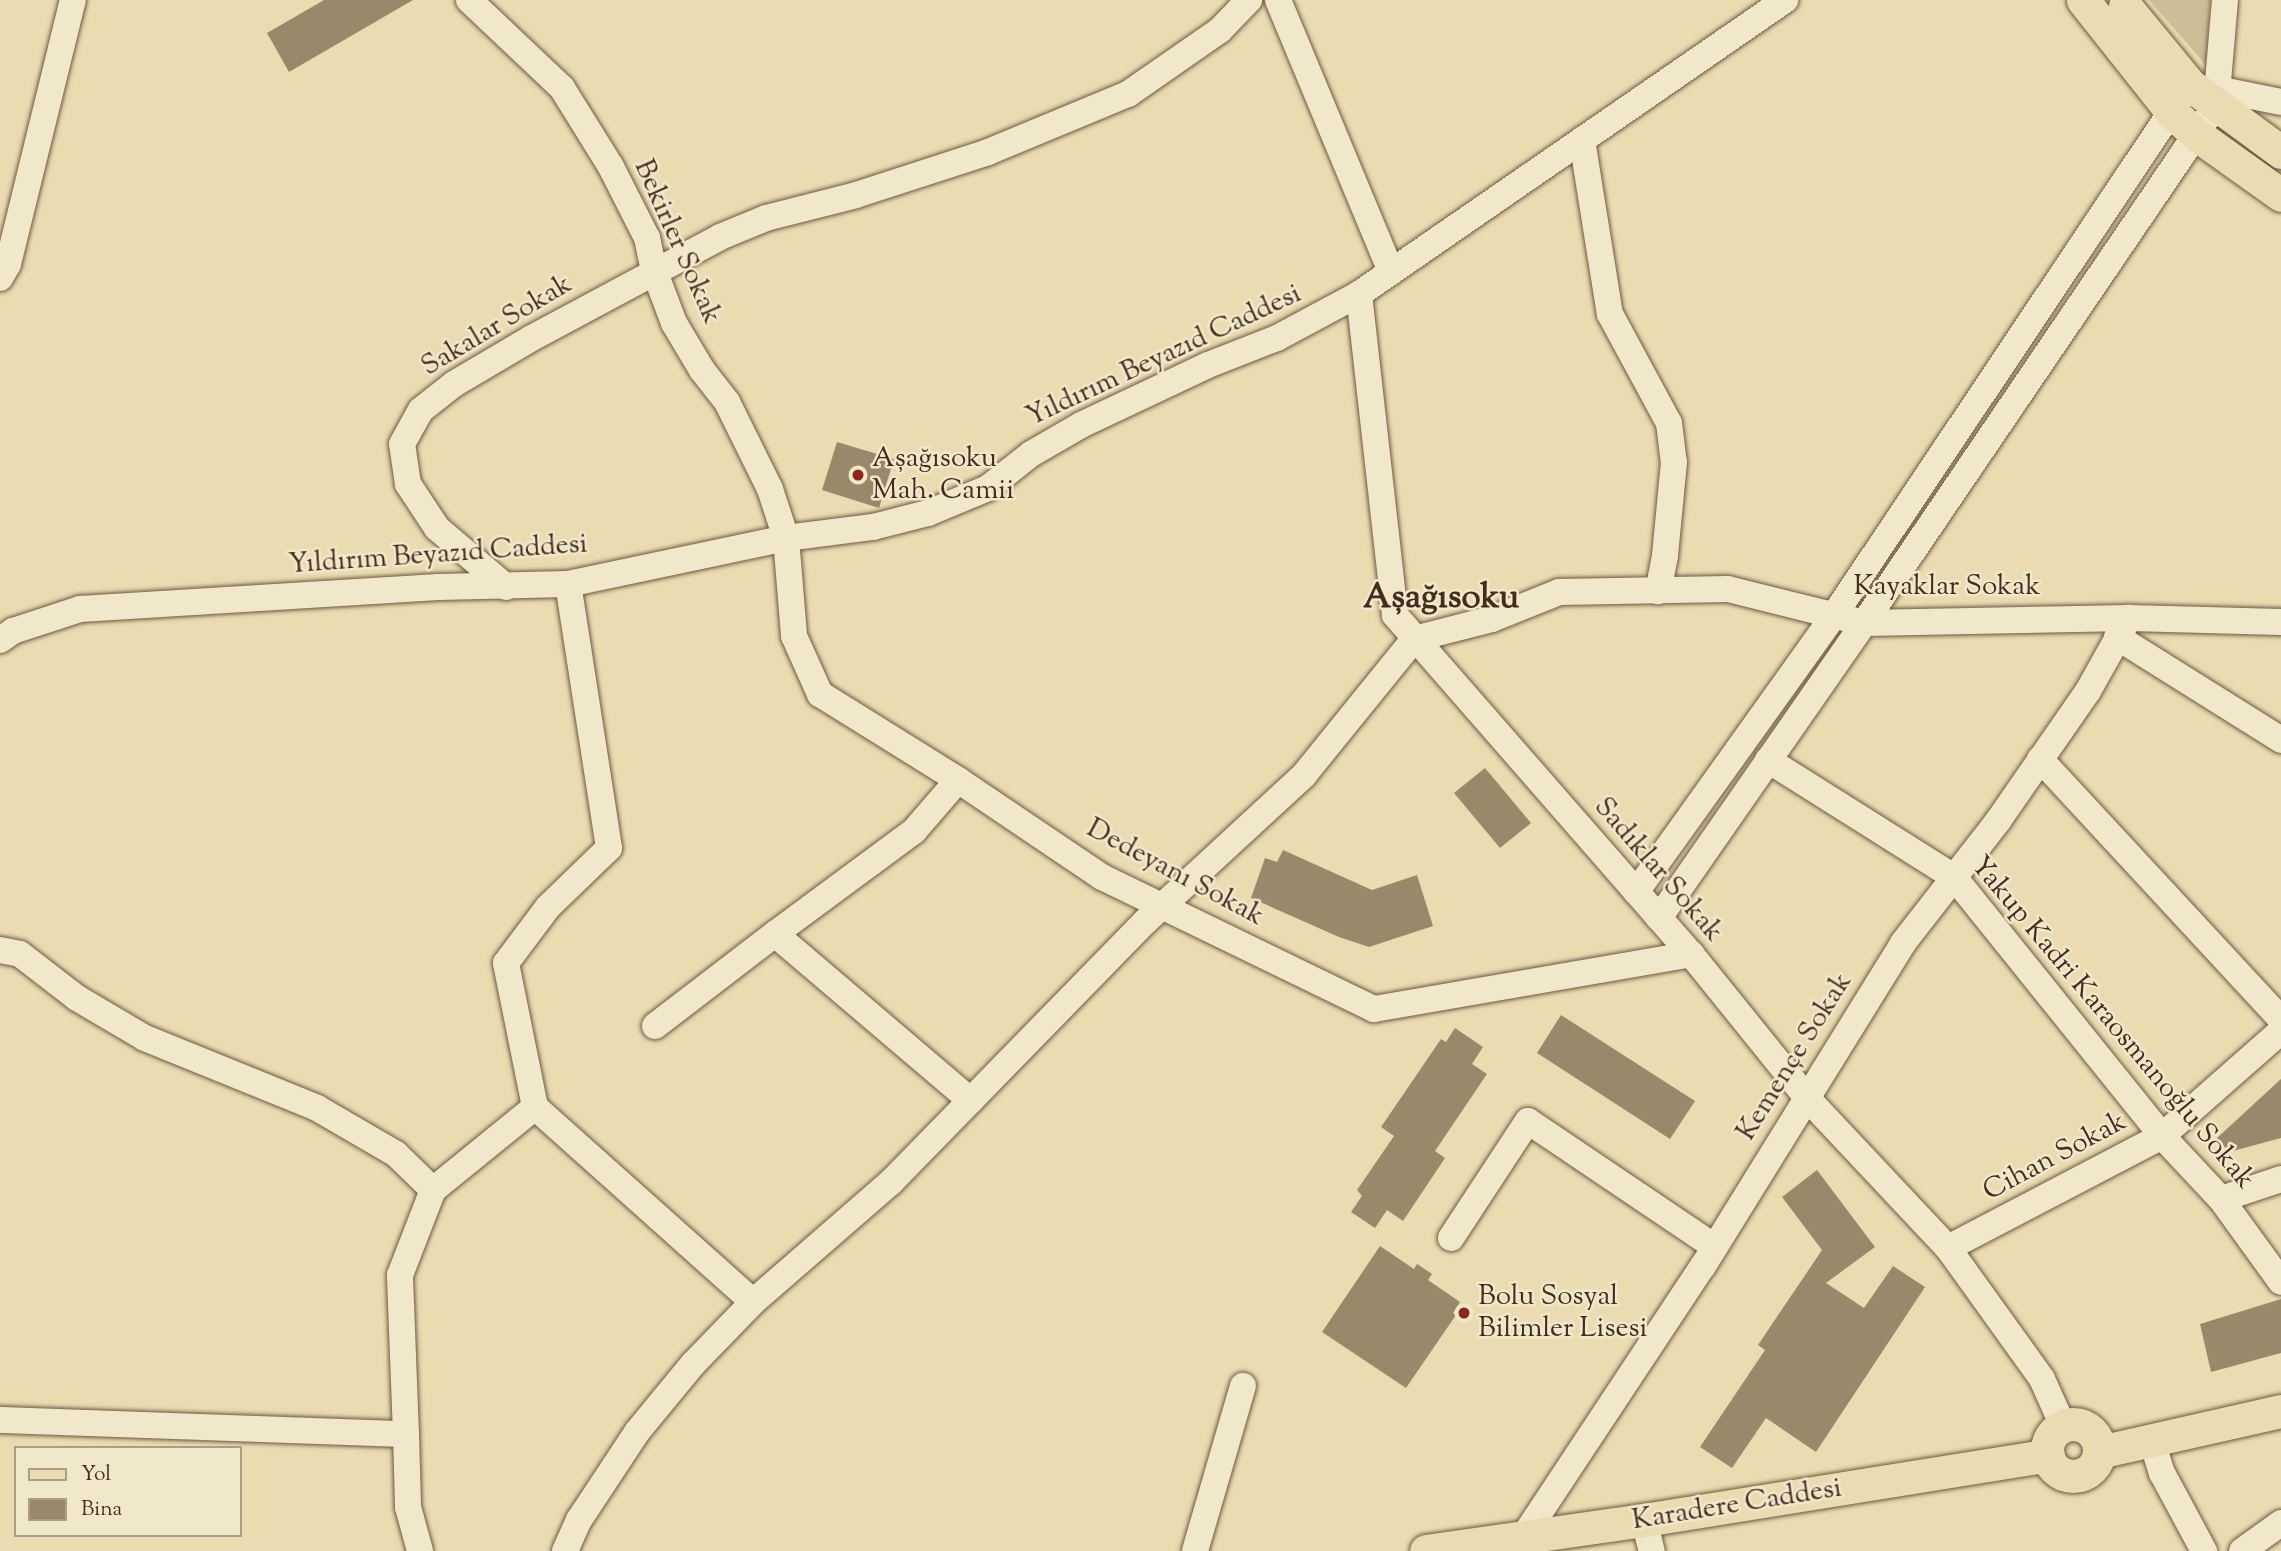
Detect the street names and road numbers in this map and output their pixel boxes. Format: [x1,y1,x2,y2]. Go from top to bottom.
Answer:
street label: Bekirler Sokak [626,155,728,329]
street label: Sakalar Sokak [416,268,578,384]
street label: Yıldırım Beyazıd Caddesi [1021,277,1307,435]
street label: Yıldırım Beyazıd Caddesi [287,528,589,582]
street label: Kayaklar Sokak [1854,570,2040,604]
street label: Sadıklar Sokak [1586,791,1730,949]
street label: Dedeyanı Sokak [1081,812,1269,934]
street label: Yakup Kadri Karaosmanoğlu Sokak [1963,850,2261,1196]
street label: Kemençe Sokak [1730,967,1860,1147]
street label: Cihan Sokak [1978,1105,2132,1209]
street label: Karadere Caddesi [1630,1472,1844,1538]

